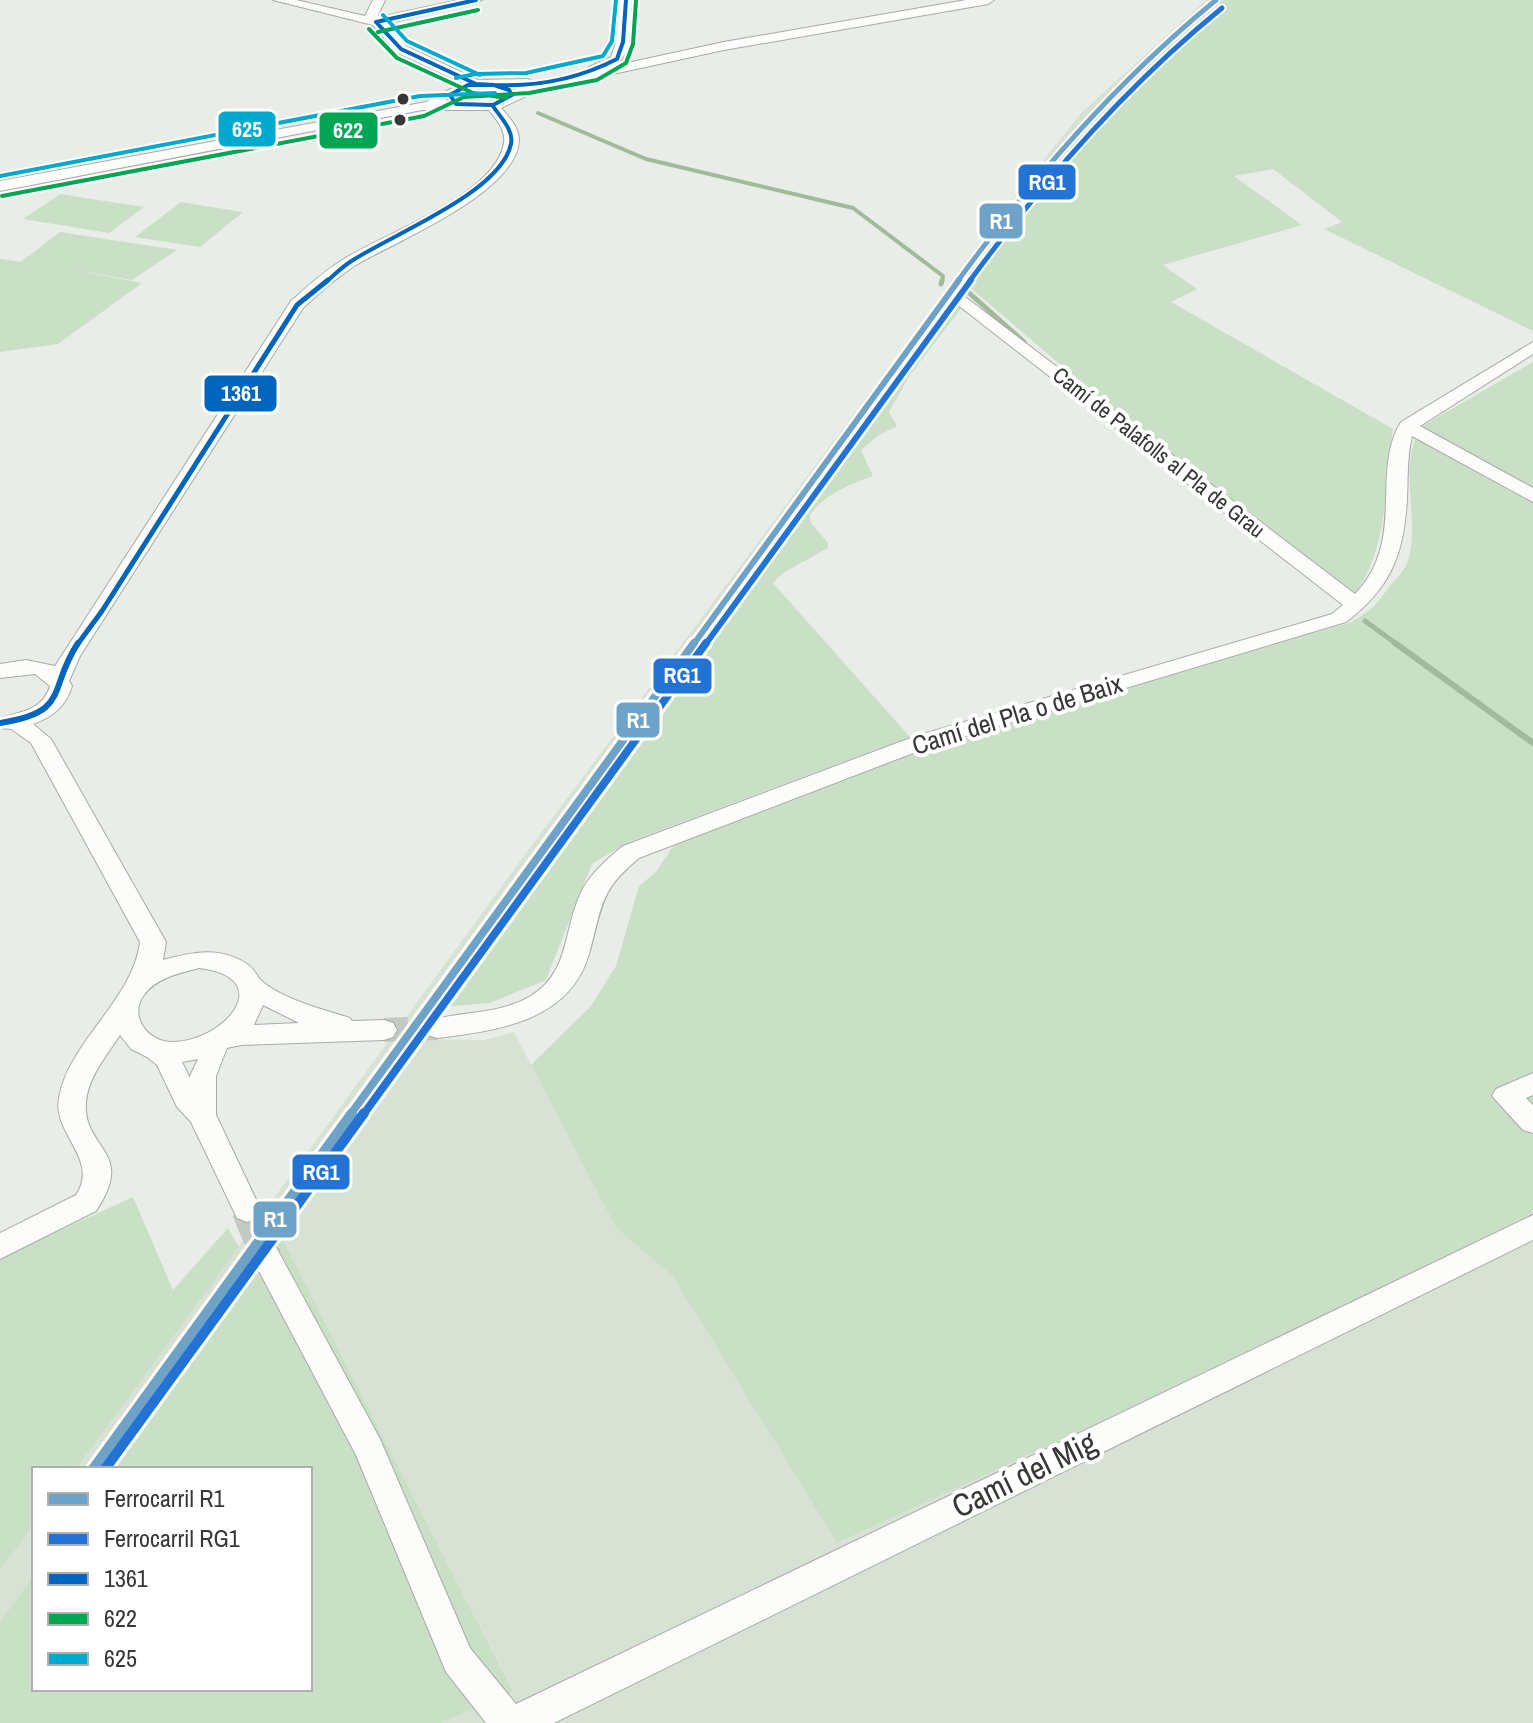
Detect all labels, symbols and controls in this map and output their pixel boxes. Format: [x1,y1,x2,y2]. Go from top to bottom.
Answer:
unlabelled marker [395,91,411,107]
line badge: 625 [217,110,277,148]
line badge: 622 [318,111,379,150]
unlabelled marker [392,112,408,128]
text: 625 [232,114,262,144]
text: 622 [333,115,363,145]
line badge: RG1 [1017,163,1077,201]
text: RG1 [1028,167,1067,197]
line badge: R1 [978,202,1024,240]
text: R1 [989,206,1013,236]
street label: Camí de Palafolls al Pla de Grau [1047,360,1271,544]
line badge: 1361 [203,374,278,413]
text: 1361 [221,378,262,408]
line badge: RG1 [652,657,713,695]
text: RG1 [663,660,702,690]
street label: Camí del Pla o de Baix [908,665,1127,763]
line badge: R1 [615,701,661,739]
text: R1 [626,705,650,735]
line badge: RG1 [291,1153,351,1191]
text: RG1 [302,1157,341,1187]
line badge: R1 [252,1200,298,1239]
text: R1 [263,1204,287,1234]
street label: Camí del Mig [944,1420,1104,1528]
legend [32,1467,312,1691]
text: Ferrocarril R1 [104,1482,224,1514]
text: Ferrocarril RG1 [104,1522,240,1554]
text: 1361 [104,1562,148,1594]
text: 622 [104,1602,137,1634]
text: 625 [104,1642,137,1674]

